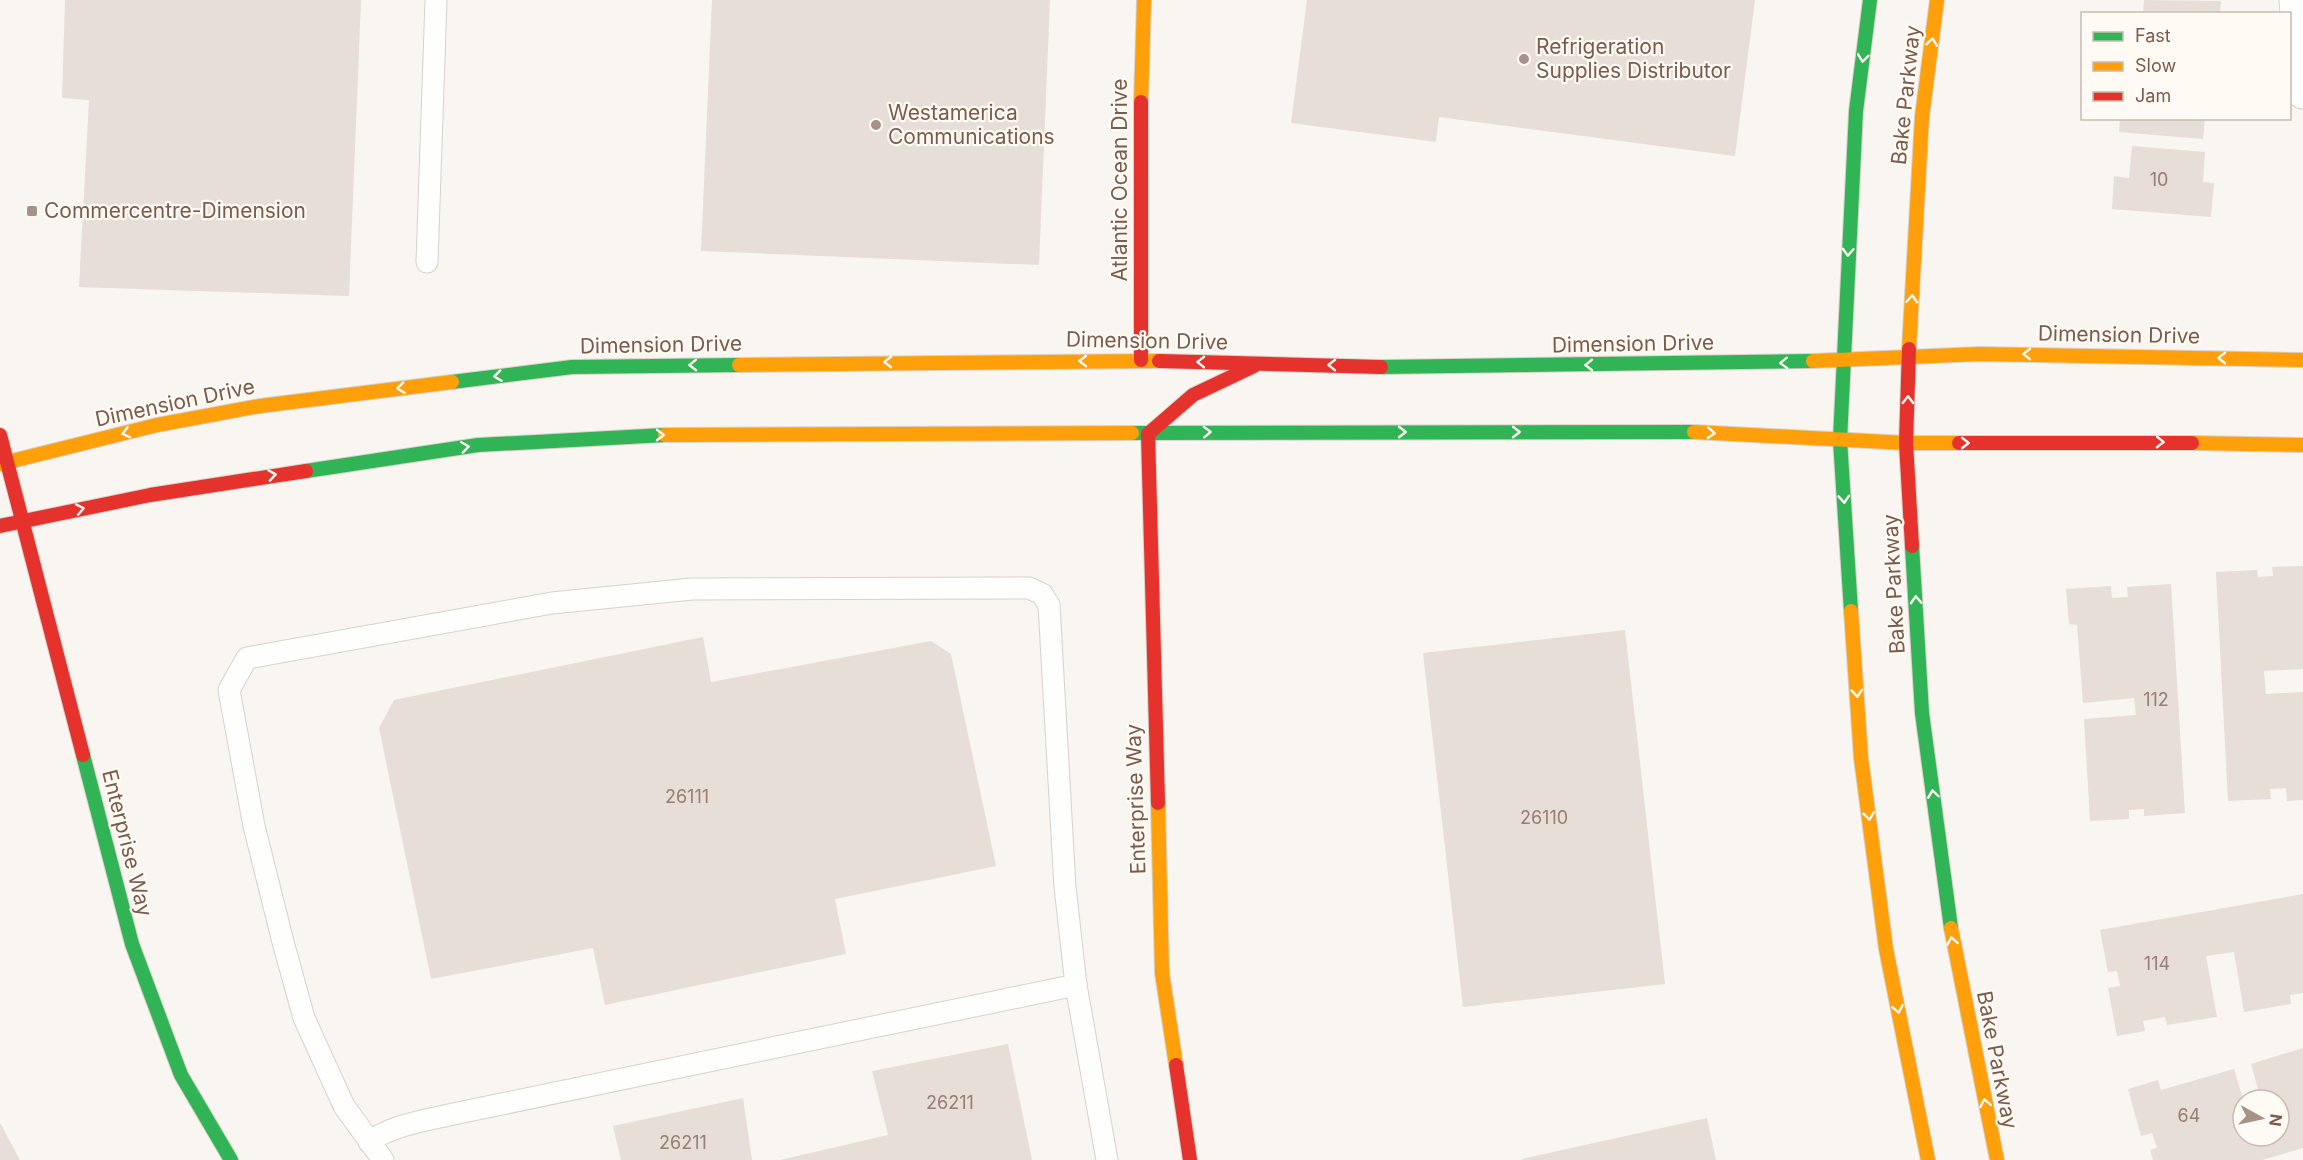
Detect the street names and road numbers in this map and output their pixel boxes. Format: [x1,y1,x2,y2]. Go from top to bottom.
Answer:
street label: Bake Parkway [1886,24,1925,166]
street label: Atlantic Ocean Drive [1107,79,1132,281]
street label: Dimension Drive [2038,321,2200,348]
street label: Dimension Drive [1066,327,1228,354]
street label: Dimension Drive [1552,330,1714,357]
street label: Dimension Drive [580,331,742,358]
street label: Dimension Drive [93,373,257,432]
street label: Bake Parkway [1877,513,1910,655]
street label: Enterprise Way [1120,723,1151,875]
street label: Enterprise Way [97,767,158,919]
street label: Bake Parkway [1972,989,2023,1131]

